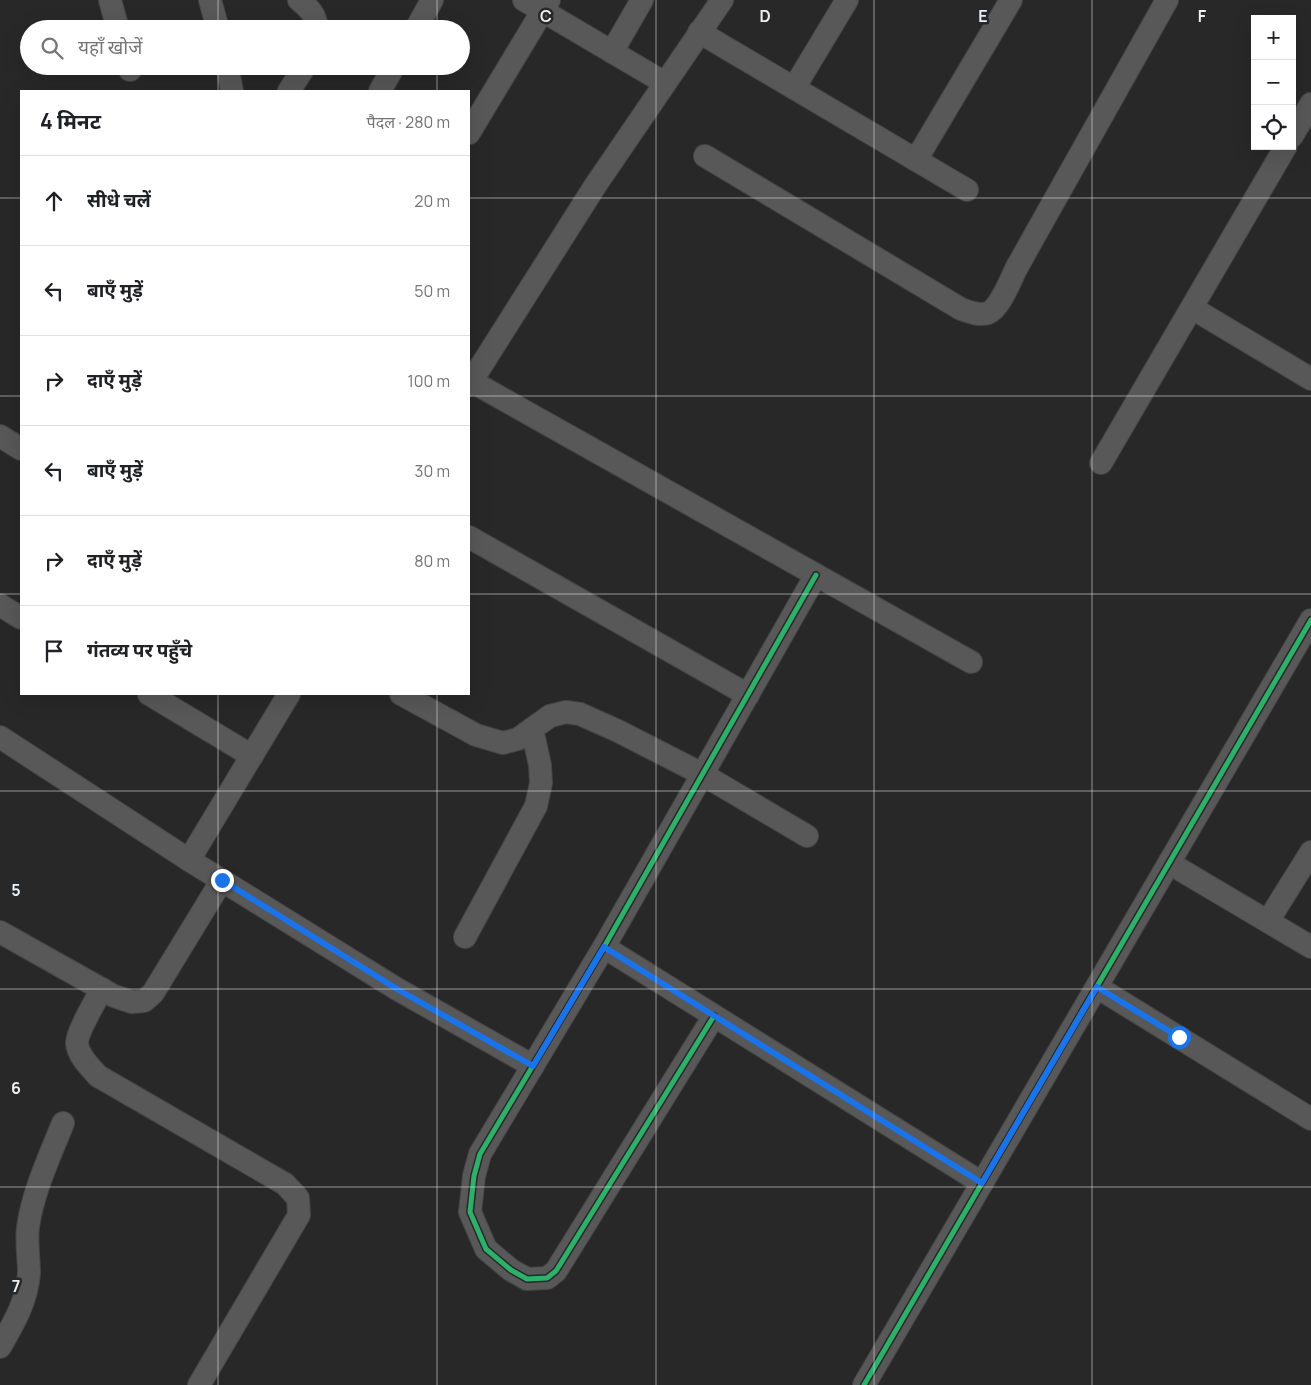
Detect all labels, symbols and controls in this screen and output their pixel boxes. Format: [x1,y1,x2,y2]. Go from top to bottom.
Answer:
text: C [540,5,552,27]
text: D [759,5,771,27]
text: E [978,5,988,27]
text: F [1198,5,1207,27]
map controls [1251,15,1296,150]
button: + [1251,15,1296,60]
search box [20,20,470,75]
icon: search [38,34,66,62]
text: यहाँ खोजें [78,34,142,60]
button: − [1251,60,1296,105]
button: locate [1251,105,1296,150]
text: 4 मिनट [40,107,101,135]
text: पैदल · 280 m [367,111,450,133]
icon: ahead [40,187,68,215]
text: सीधे चलें [87,187,151,213]
text: 20 m [414,190,450,212]
icon: left [40,277,68,305]
text: बाएँ मुड़ें [87,277,143,303]
text: 50 m [414,280,450,302]
icon: right [40,367,68,395]
text: दाएँ मुड़ें [87,367,142,393]
text: 100 m [407,370,450,392]
icon: left [40,457,68,485]
text: बाएँ मुड़ें [87,457,143,483]
text: 30 m [415,460,450,482]
icon: right [40,547,68,575]
text: दाएँ मुड़ें [87,547,142,573]
text: 80 m [414,550,450,572]
icon: arrive [40,637,68,665]
text: गंतव्य पर पहुँचे [87,637,192,663]
route end [211,869,234,892]
text: 5 [11,879,21,901]
route start [1168,1026,1191,1049]
text: 6 [11,1077,21,1099]
text: 7 [12,1275,20,1297]

